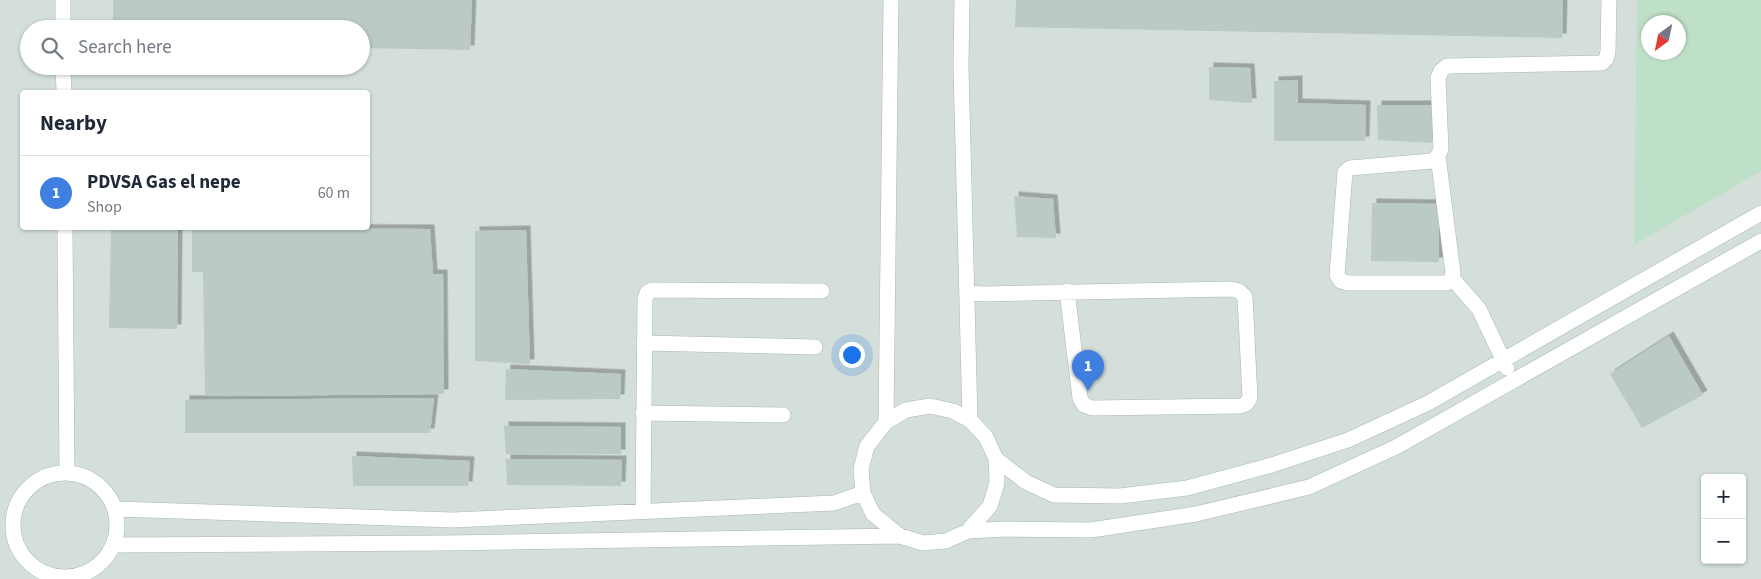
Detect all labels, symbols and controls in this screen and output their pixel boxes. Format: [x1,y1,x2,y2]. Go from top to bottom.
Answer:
north arrow [1641,15,1686,60]
search box [20,20,370,75]
icon: search [38,34,66,62]
text: Search here [78,34,172,61]
text: Nearby [40,108,107,138]
text: PDVSA Gas el nepe [87,169,241,196]
text: 1 [52,182,60,204]
text: 60 m [318,182,350,204]
text: Shop [87,196,122,218]
your location [839,342,865,368]
pin: 1 [1072,350,1104,391]
map controls [1701,474,1746,564]
button: + [1701,474,1746,519]
button: − [1701,519,1746,564]

